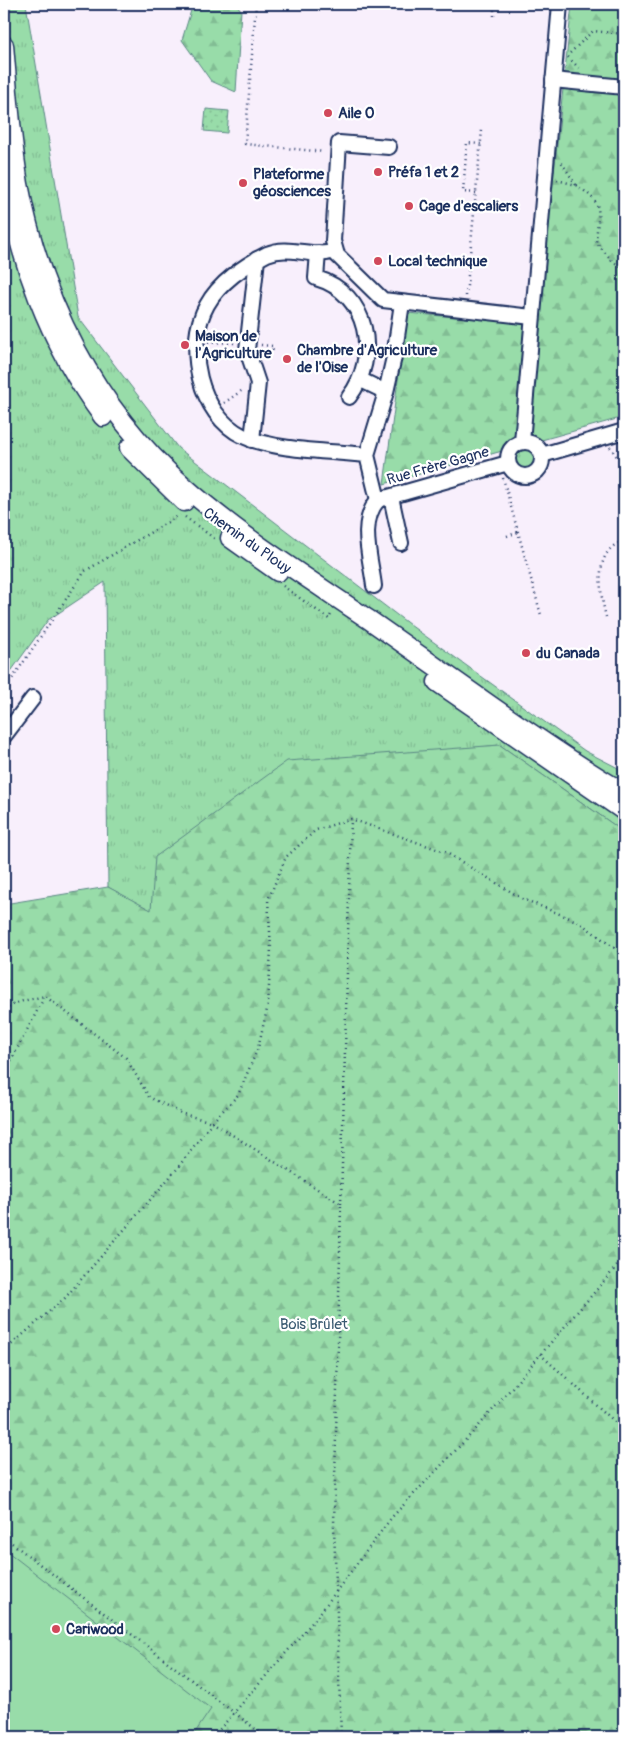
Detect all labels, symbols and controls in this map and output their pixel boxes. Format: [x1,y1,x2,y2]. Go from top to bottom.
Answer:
place label: Aile O [338,104,375,123]
marker: Aile O [322,107,334,119]
place label: Préfa 1 et 2 [388,163,459,182]
place label: Plateforme géosciences [253,165,331,201]
marker: Préfa 1 et 2 [372,166,384,178]
marker: Plateforme géosciences [237,177,249,189]
place label: Cage d'escaliers [419,197,518,216]
marker: Cage d'escaliers [403,200,415,212]
place label: Local technique [388,252,488,271]
marker: Local technique [372,255,384,267]
place label: Maison de l'Agriculture [195,327,272,363]
marker: Maison de l'Agriculture [179,339,191,351]
place label: Chambre d'Agriculture de l'Oise [297,341,438,377]
marker: Chambre d'Agriculture de l'Oise [281,353,293,365]
street label: Rue Frère Gagne [385,442,492,490]
street label: Chemin du Plouy [199,504,295,579]
place label: du Canada [536,644,600,663]
marker: du Canada [520,647,532,659]
park label: Bois Brûlet [280,1315,349,1334]
place label: Cariwood [66,1620,124,1639]
marker: Cariwood [50,1623,62,1635]

